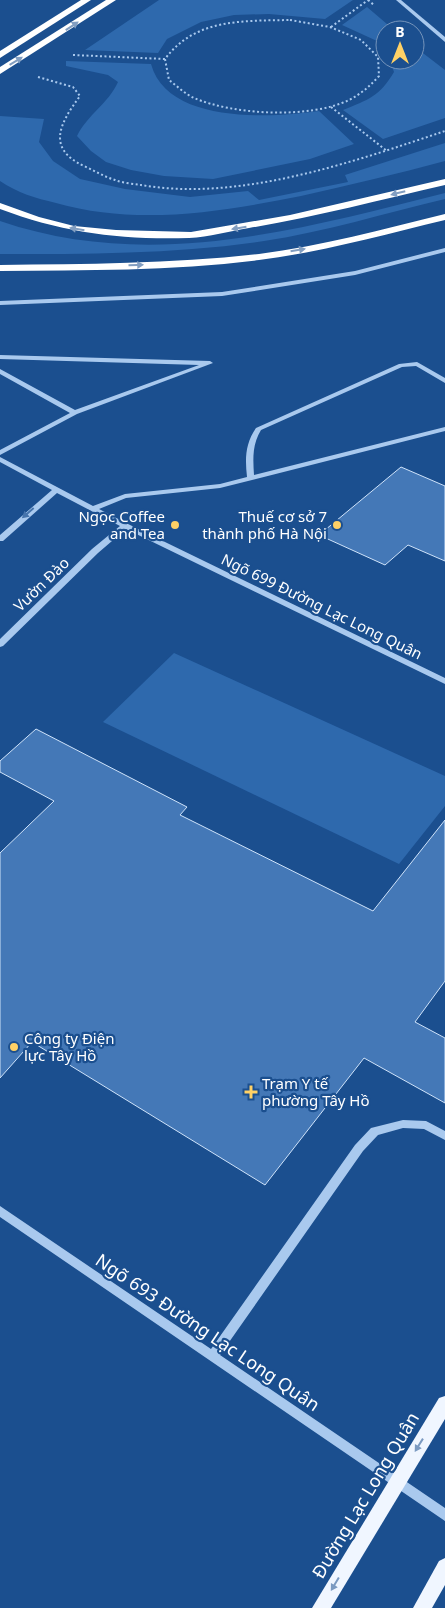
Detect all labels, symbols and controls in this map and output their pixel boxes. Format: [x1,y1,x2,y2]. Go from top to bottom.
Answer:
north arrow [375,20,425,70]
one-way arrow [65,21,79,31]
text: B [395,22,405,41]
one-way arrow [9,57,22,66]
one-way arrow [390,189,405,197]
one-way arrow [231,224,247,232]
one-way arrow [69,225,85,233]
one-way arrow [290,246,306,254]
one-way arrow [128,261,144,269]
place label: Ngọc Coffee and Tea [78,506,165,543]
place label: Thuế cơ sở 7 thành phố Hà Nội [202,506,327,543]
one-way arrow [22,508,35,519]
marker: Ngọc Coffee and Tea [169,519,181,531]
marker: Thuế cơ sở 7 thành phố Hà Nội [331,519,343,531]
street label: Ngõ 699 Đường Lạc Long Quân [218,549,426,663]
street label: Vườn Đào [9,553,73,615]
place label: Công ty Điện lực Tây Hồ [24,1028,114,1065]
marker: Công ty Điện lực Tây Hồ [8,1041,20,1053]
place label: Trạm Y tế phường Tây Hồ [262,1073,370,1110]
marker: Trạm Y tế phường Tây Hồ [244,1085,258,1099]
street label: Ngõ 693 Đường Lạc Long Quân [91,1248,325,1416]
street label: Đường Lạc Long Quân [306,1408,424,1582]
one-way arrow [415,1439,424,1452]
one-way arrow [331,1578,340,1591]

